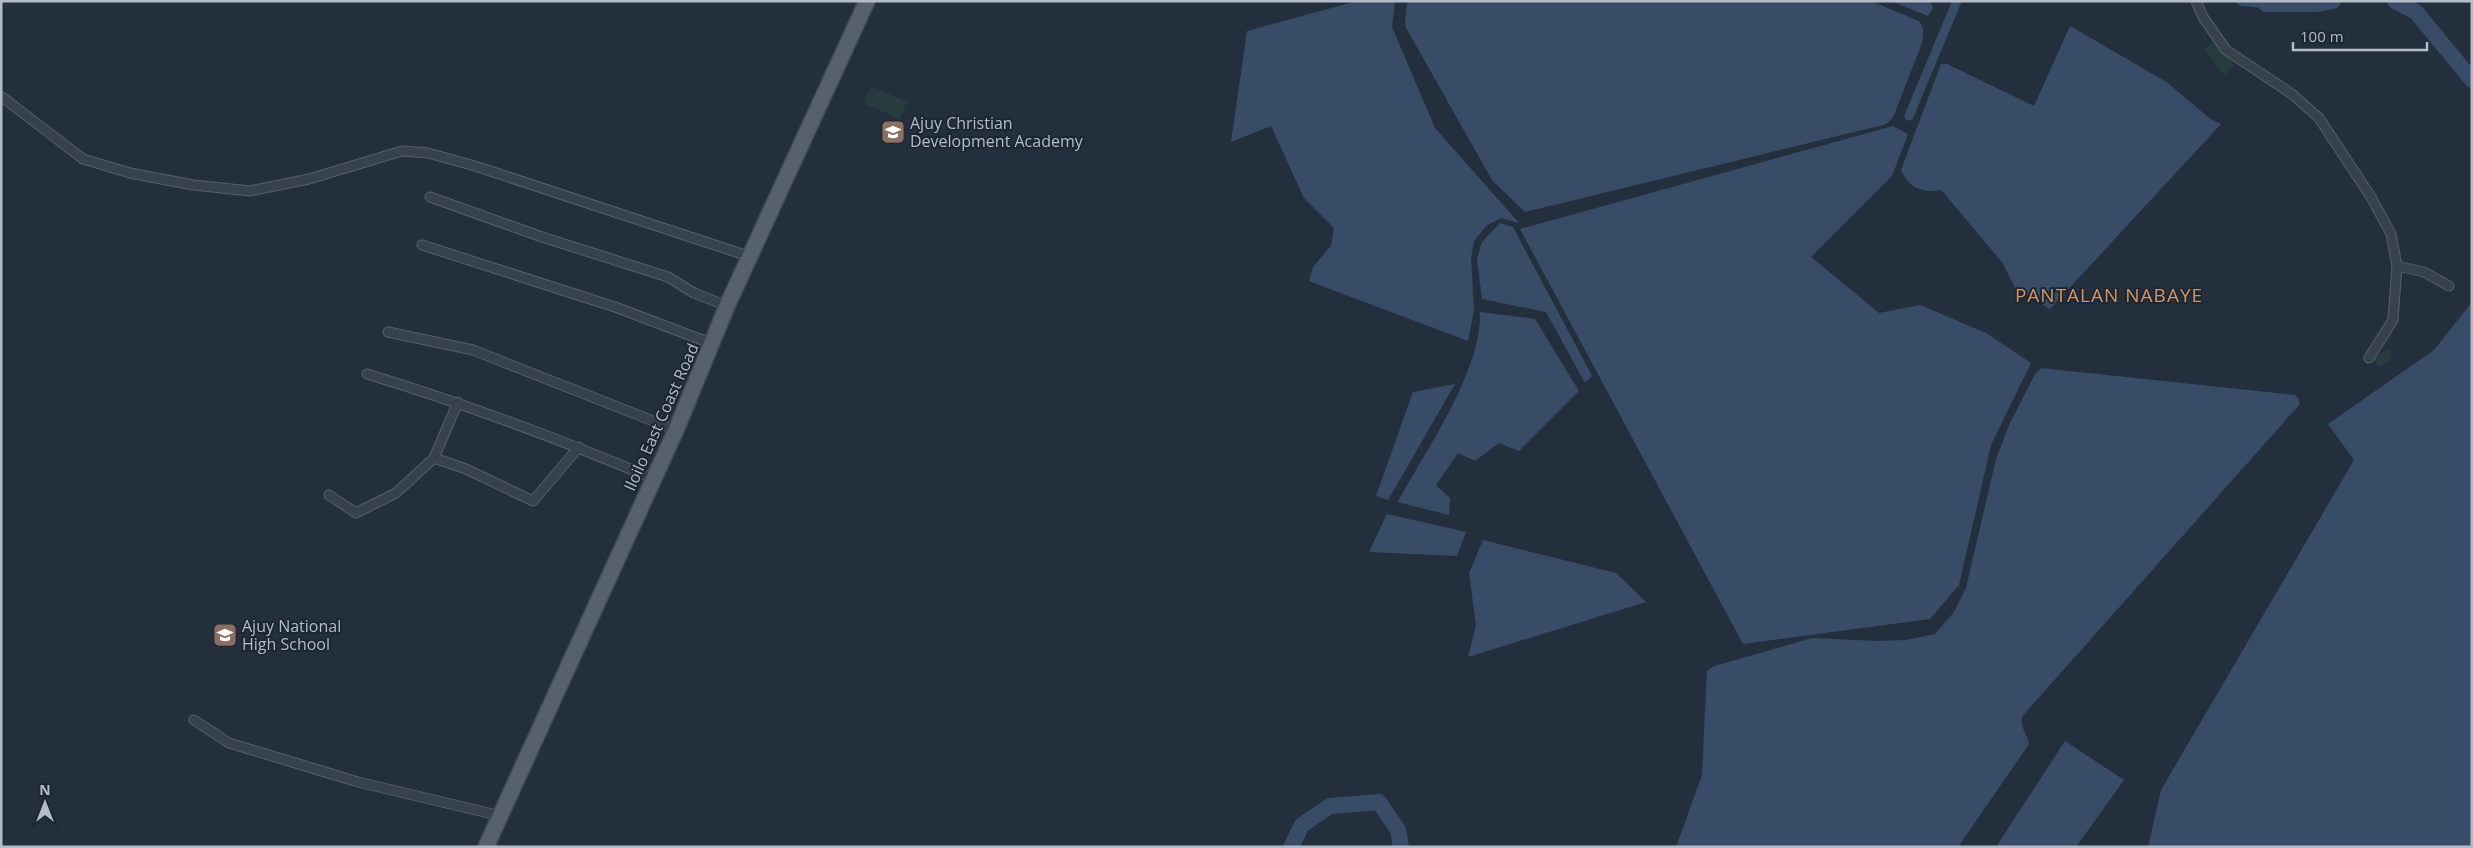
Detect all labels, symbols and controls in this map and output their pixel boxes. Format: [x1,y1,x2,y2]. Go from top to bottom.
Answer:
scale bar [2293,20,2427,52]
text: 100 m [2300,26,2344,46]
place label: Ajuy Christian Development Academy [910,112,1084,152]
school or university icon: Ajuy Christian Development Academy [880,119,906,145]
district label: PANTALAN NABAYE [2015,282,2203,308]
street label: Iloilo East Coast Road [619,340,703,494]
place label: Ajuy National High School [242,615,341,655]
school or university icon: Ajuy National High School [212,622,238,648]
north arrow [20,778,70,828]
text: N [39,780,51,799]

